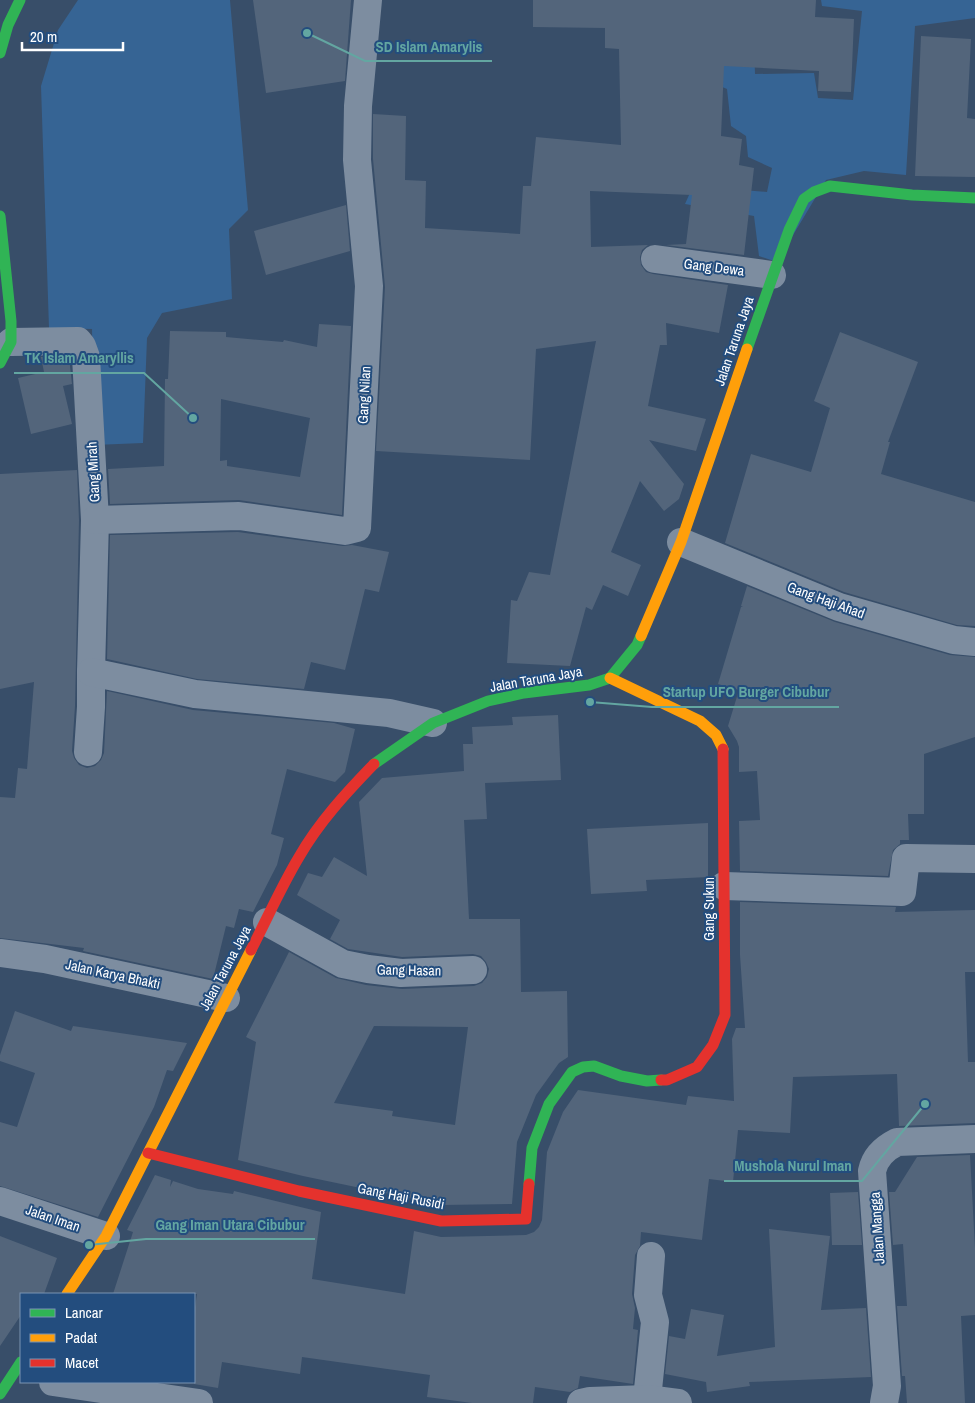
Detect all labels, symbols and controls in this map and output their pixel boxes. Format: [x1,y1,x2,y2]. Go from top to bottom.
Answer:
scale bar [22,20,124,52]
text: 20 m [30,26,57,47]
callout: SD Islam Amarylis [365,31,492,61]
text: SD Islam Amarylis [376,36,483,57]
street label: Gang Dewa [683,254,746,280]
street label: Jalan Taruna Jaya [710,293,758,388]
callout: TK Islam Amaryllis [14,343,144,373]
text: TK Islam Amaryllis [24,347,134,368]
street label: Gang Nilan [353,366,375,424]
street label: Gang Mirah [82,441,104,503]
street label: Gang Haji Ahad [785,578,867,622]
street label: Jalan Taruna Jaya [489,662,584,696]
callout: Startup UFO Burger Cibubur [652,677,839,707]
text: Startup UFO Burger Cibubur [663,681,830,702]
street label: Gang Sukun [700,877,718,941]
street label: Jalan Taruna Jaya [195,922,255,1013]
street label: Jalan Karya Bhakti [64,955,162,993]
street label: Gang Hasan [377,960,441,980]
callout: Mushola Nurul Iman [724,1151,862,1181]
text: Mushola Nurul Iman [734,1155,852,1176]
street label: Gang Haji Rusidi [356,1179,446,1213]
street label: Jalan Mangga [865,1191,888,1265]
street label: Jalan Iman [24,1200,82,1236]
callout: Gang Iman Utara Cibubur [146,1209,315,1239]
text: Gang Iman Utara Cibubur [156,1214,305,1235]
legend [20,1293,195,1383]
text: Lancar [65,1302,103,1323]
text: Padat [65,1327,98,1348]
text: Macet [65,1352,99,1373]

